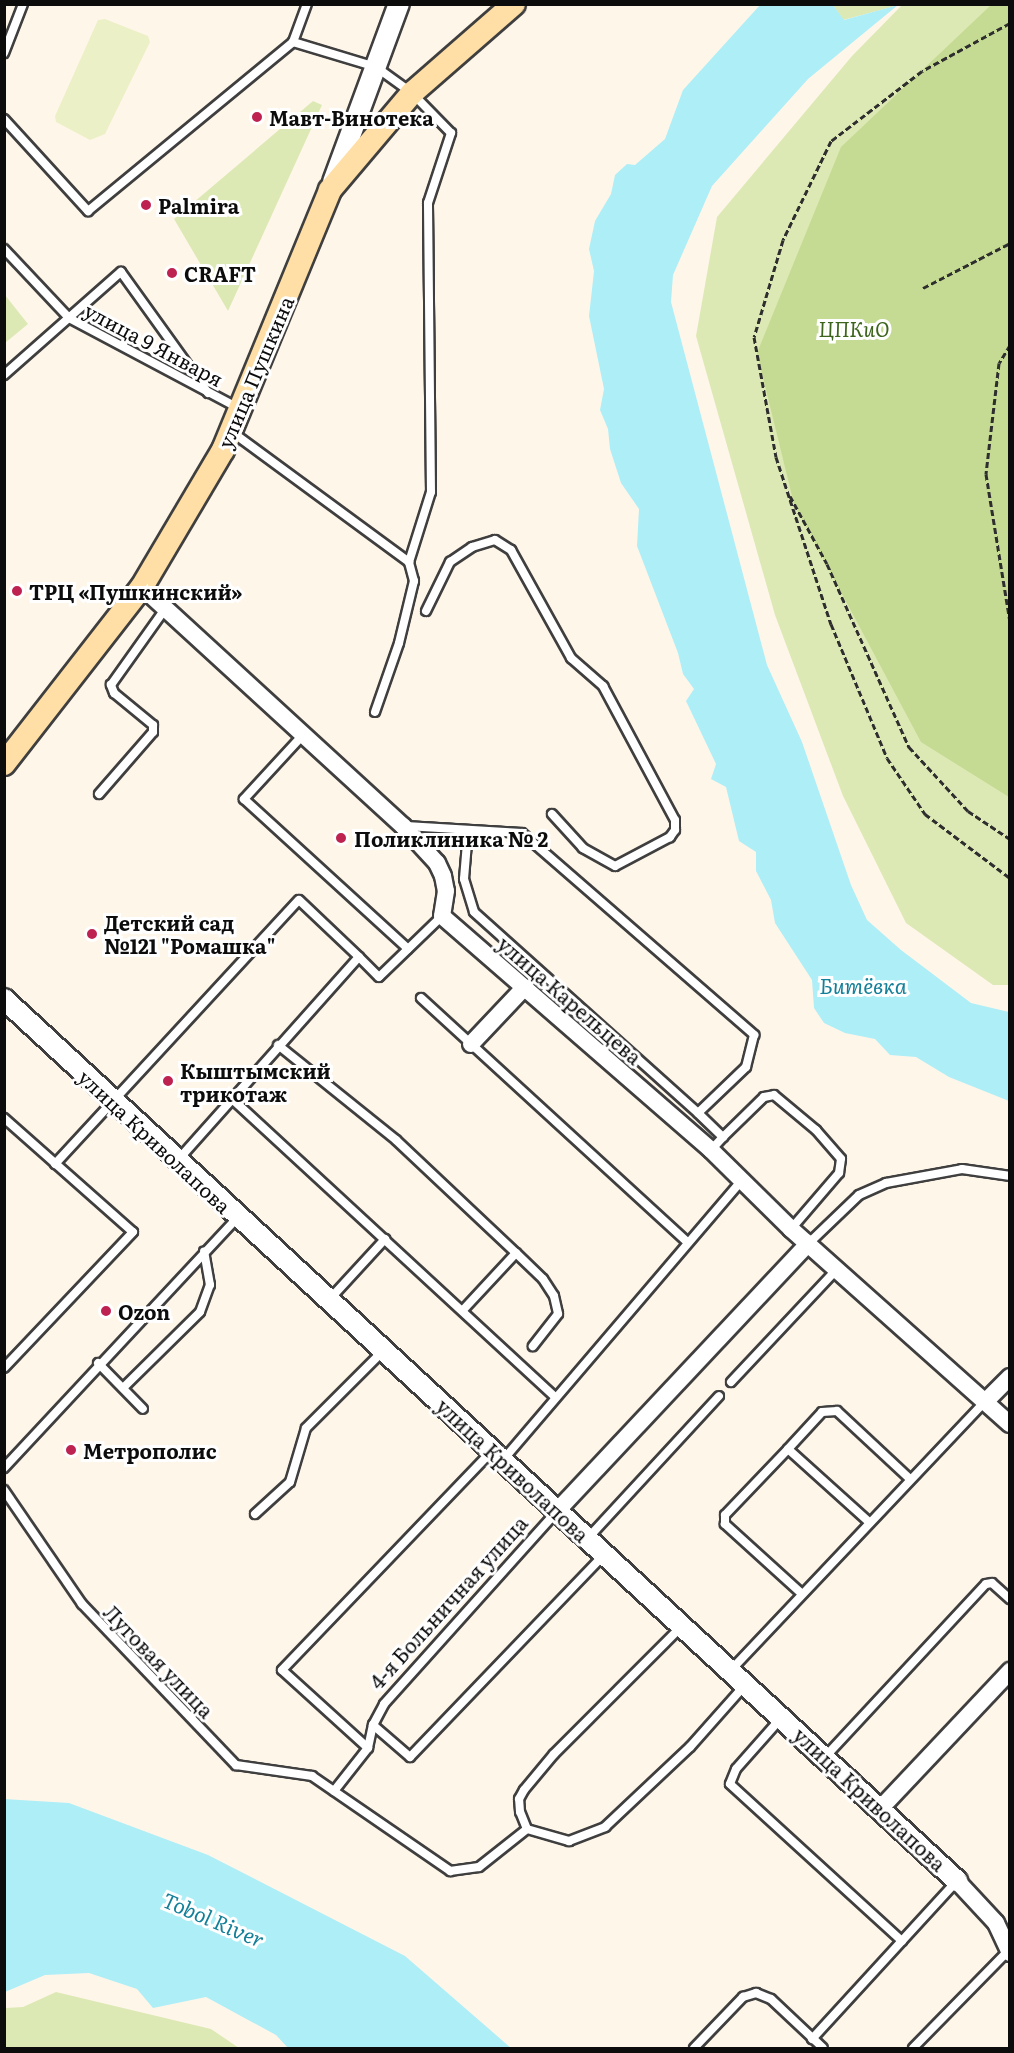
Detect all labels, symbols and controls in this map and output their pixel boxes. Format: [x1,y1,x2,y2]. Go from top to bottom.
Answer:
place label: Мавт-Винотека [269,105,434,129]
marker: Мавт-Винотека [250,110,264,124]
place label: Palmira [158,193,239,217]
marker: Palmira [139,198,153,212]
place label: CRAFT [184,261,256,285]
marker: CRAFT [165,266,179,280]
street label: улица Пушкина [212,292,298,452]
street label: улица 9 Января [80,297,228,391]
park label: ЦПКиО [819,316,889,340]
place label: ТРЦ «Пушкинский» [29,579,242,603]
marker: ТРЦ «Пушкинский» [10,584,24,598]
place label: Поликлиника № 2 [354,826,548,850]
marker: Поликлиника № 2 [332,829,350,847]
place label: Детский сад №121 "Ромашка" [104,910,275,957]
marker: Детский сад №121 "Ромашка" [85,927,99,941]
street label: улица Карельцева [493,931,647,1069]
water label: Битёвка [819,972,907,998]
place label: Кыштымский трикотаж [180,1058,331,1105]
street label: улица Криволапова [74,1064,236,1218]
marker: Кыштымский трикотаж [161,1074,175,1088]
place label: Ozon [118,1299,170,1323]
marker: Ozon [99,1304,113,1318]
street label: улица Криволапова [432,1393,594,1547]
place label: Метрополис [83,1438,217,1462]
marker: Метрополис [64,1443,78,1457]
street label: 4-я Больничная улица [364,1511,532,1693]
street label: Луговая улица [99,1600,219,1722]
street label: улица Криволапова [789,1722,951,1876]
water label: Tobol River [160,1886,268,1952]

